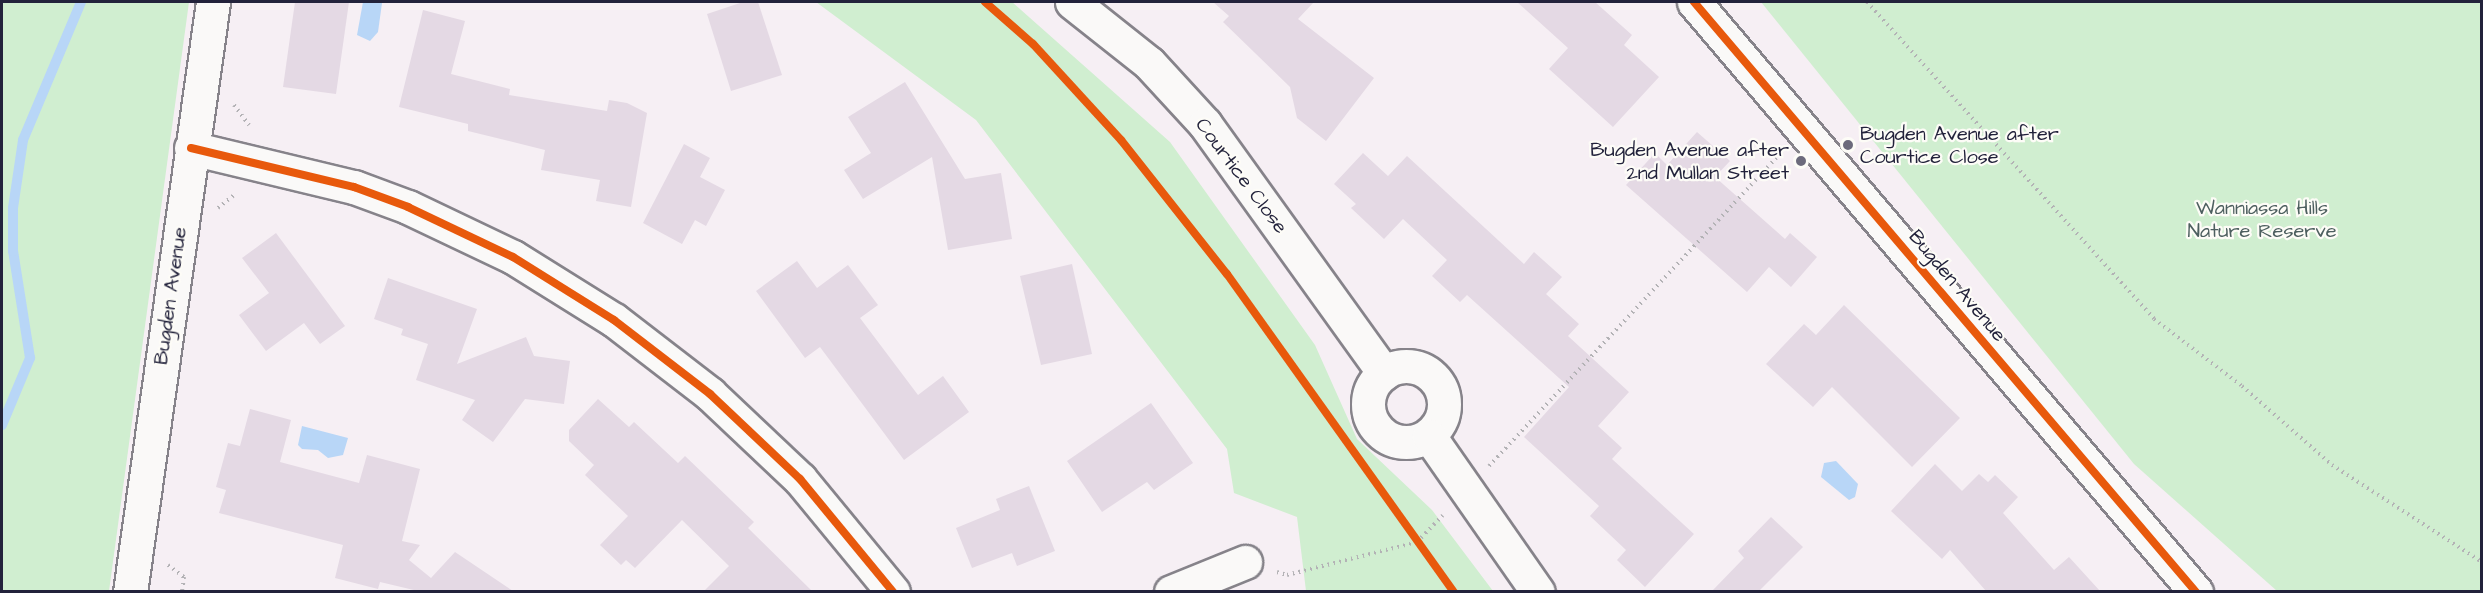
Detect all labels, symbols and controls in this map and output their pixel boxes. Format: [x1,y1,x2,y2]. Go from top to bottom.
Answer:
street label: Courtice Close [1190,113,1292,239]
place label: Bugden Avenue after Courtice Close [1860,122,2059,169]
place label: Bugden Avenue after 2nd Mullan Street [1590,138,1789,185]
marker: Bugden Avenue after Courtice Close [1841,138,1855,152]
marker: Bugden Avenue after 2nd Mullan Street [1794,154,1808,168]
park label: Wanniassa Hills Nature Reserve [2188,197,2336,244]
street label: Bugden Avenue [1903,225,2011,347]
street label: Bugden Avenue [149,226,193,366]

